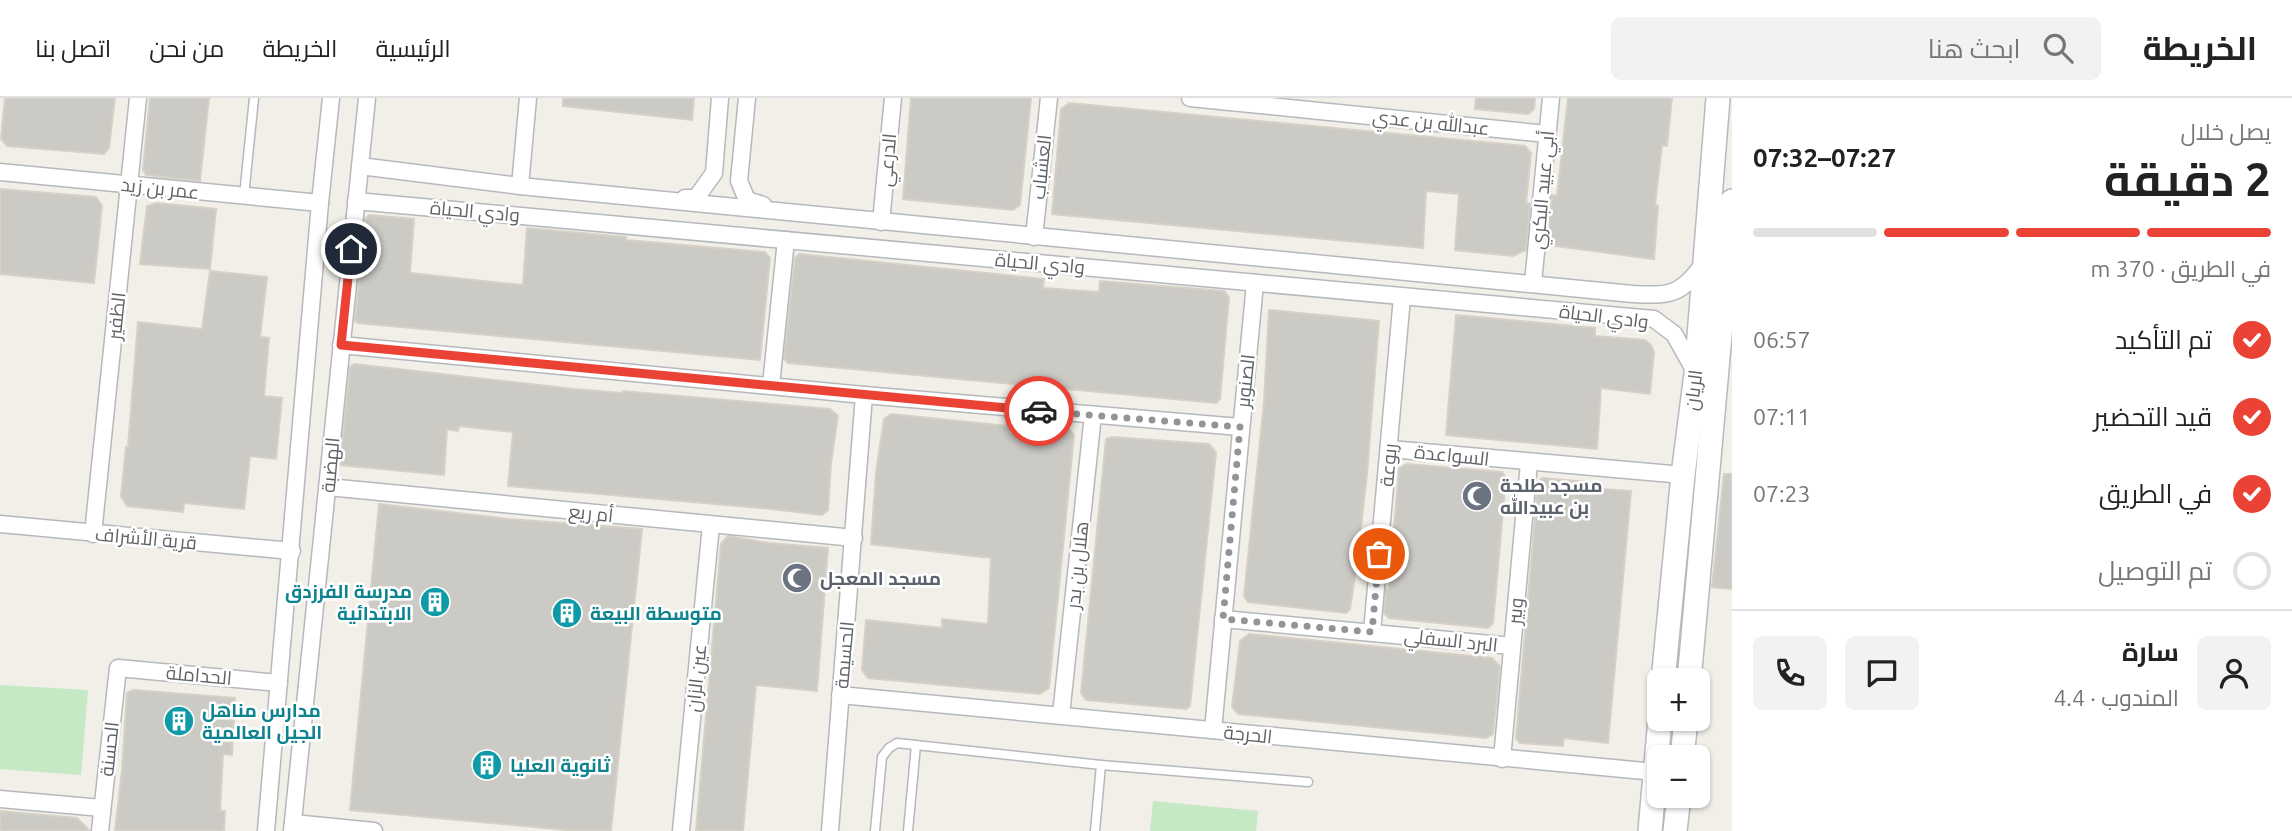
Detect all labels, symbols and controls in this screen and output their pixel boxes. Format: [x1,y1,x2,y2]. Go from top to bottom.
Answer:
search box [1611,17,2101,80]
icon: search [2039,29,2077,67]
text: الخريطة [2143,29,2257,66]
text: ابحث هنا [1928,34,2021,63]
text: اتصل بنا [35,35,111,62]
text: من نحن [149,35,225,62]
text: الخريطة [263,35,337,62]
text: الرئيسية [375,35,451,62]
street label: عبدالله بن عدي [1371,104,1491,143]
text: يصل خلال [2180,119,2271,144]
street label: أبي عبيد البكري [1526,130,1562,251]
street label: الدرعي [874,132,904,188]
street label: العشباب [1027,134,1055,200]
text: 07:27–07:32 [1753,143,1896,172]
text: 2 دقيقة [2104,153,2271,205]
street label: عمر بن زيد [120,173,200,204]
street label: وادي الحياة [429,196,521,230]
pin [321,219,381,279]
icon: home [332,230,370,268]
street label: وادي الحياة [994,248,1086,282]
text: في الطريق · 370 m [2091,256,2271,281]
street label: الظفير [102,291,130,342]
street label: وادي الحياة [1557,300,1650,336]
icon: check [2233,321,2271,359]
text: تم التأكيد [2115,325,2212,354]
text: 06:57 [1753,327,1811,352]
street label: الصنوبر [1231,353,1260,410]
street label: الريان [1680,368,1707,412]
courier [1004,376,1074,446]
icon: car [1020,392,1058,430]
icon: check [2233,398,2271,436]
text: قيد التحضير [2094,402,2212,431]
text: 07:11 [1753,404,1811,429]
street label: الهضبة [317,436,344,494]
street label: السواعدة [1413,440,1491,471]
street label: ربوعة [1375,442,1402,488]
place label: مسجد طلحة بن عبيدالله [1500,474,1603,519]
icon: check [2233,475,2271,513]
mosque icon: مسجد طلحة بن عبيدالله [1460,479,1494,513]
text: في الطريق [2099,479,2212,508]
text: 07:23 [1753,481,1811,506]
street label: أم ريع [567,500,614,529]
street label: هلال بن بدر [1061,520,1094,611]
street label: قرية الأشراف [94,523,198,554]
pin [1349,524,1409,584]
icon: bag [1360,535,1398,573]
text: تم التوصيل [2098,556,2212,585]
mosque icon: مسجد المعجل [780,561,814,595]
place label: مسجد المعجل [820,567,941,590]
place label: مدرسة الفرزدق الابتدائية [285,580,412,624]
building icon: مدرسة الفرزدق الابتدائية [418,585,452,619]
building icon: متوسطة البيعة [550,596,584,630]
street label: وبير [1503,597,1528,626]
place label: متوسطة البيعة [590,602,722,625]
street label: الحسيمة [830,620,858,690]
street label: البرد السفلي [1403,624,1499,660]
button: phone [1753,636,1827,710]
button: chat [1845,636,1919,710]
button: person [2197,636,2271,710]
text: سارة [2122,637,2179,666]
street label: عين الزان [681,643,712,713]
street label: الحداملة [165,661,233,689]
map controls [1647,668,1710,808]
button: + [1647,668,1710,731]
text: المندوب · 4.4 [2053,685,2179,710]
place label: مدارس مناهل الجيل العالمية [202,699,322,744]
building icon: مدارس مناهل الجيل العالمية [162,704,196,738]
street label: الحرجة [1222,720,1274,748]
street label: الحسنة [95,721,123,777]
button: − [1647,745,1710,808]
building icon: ثانوية العليا [470,748,504,782]
place label: ثانوية العليا [510,754,611,777]

